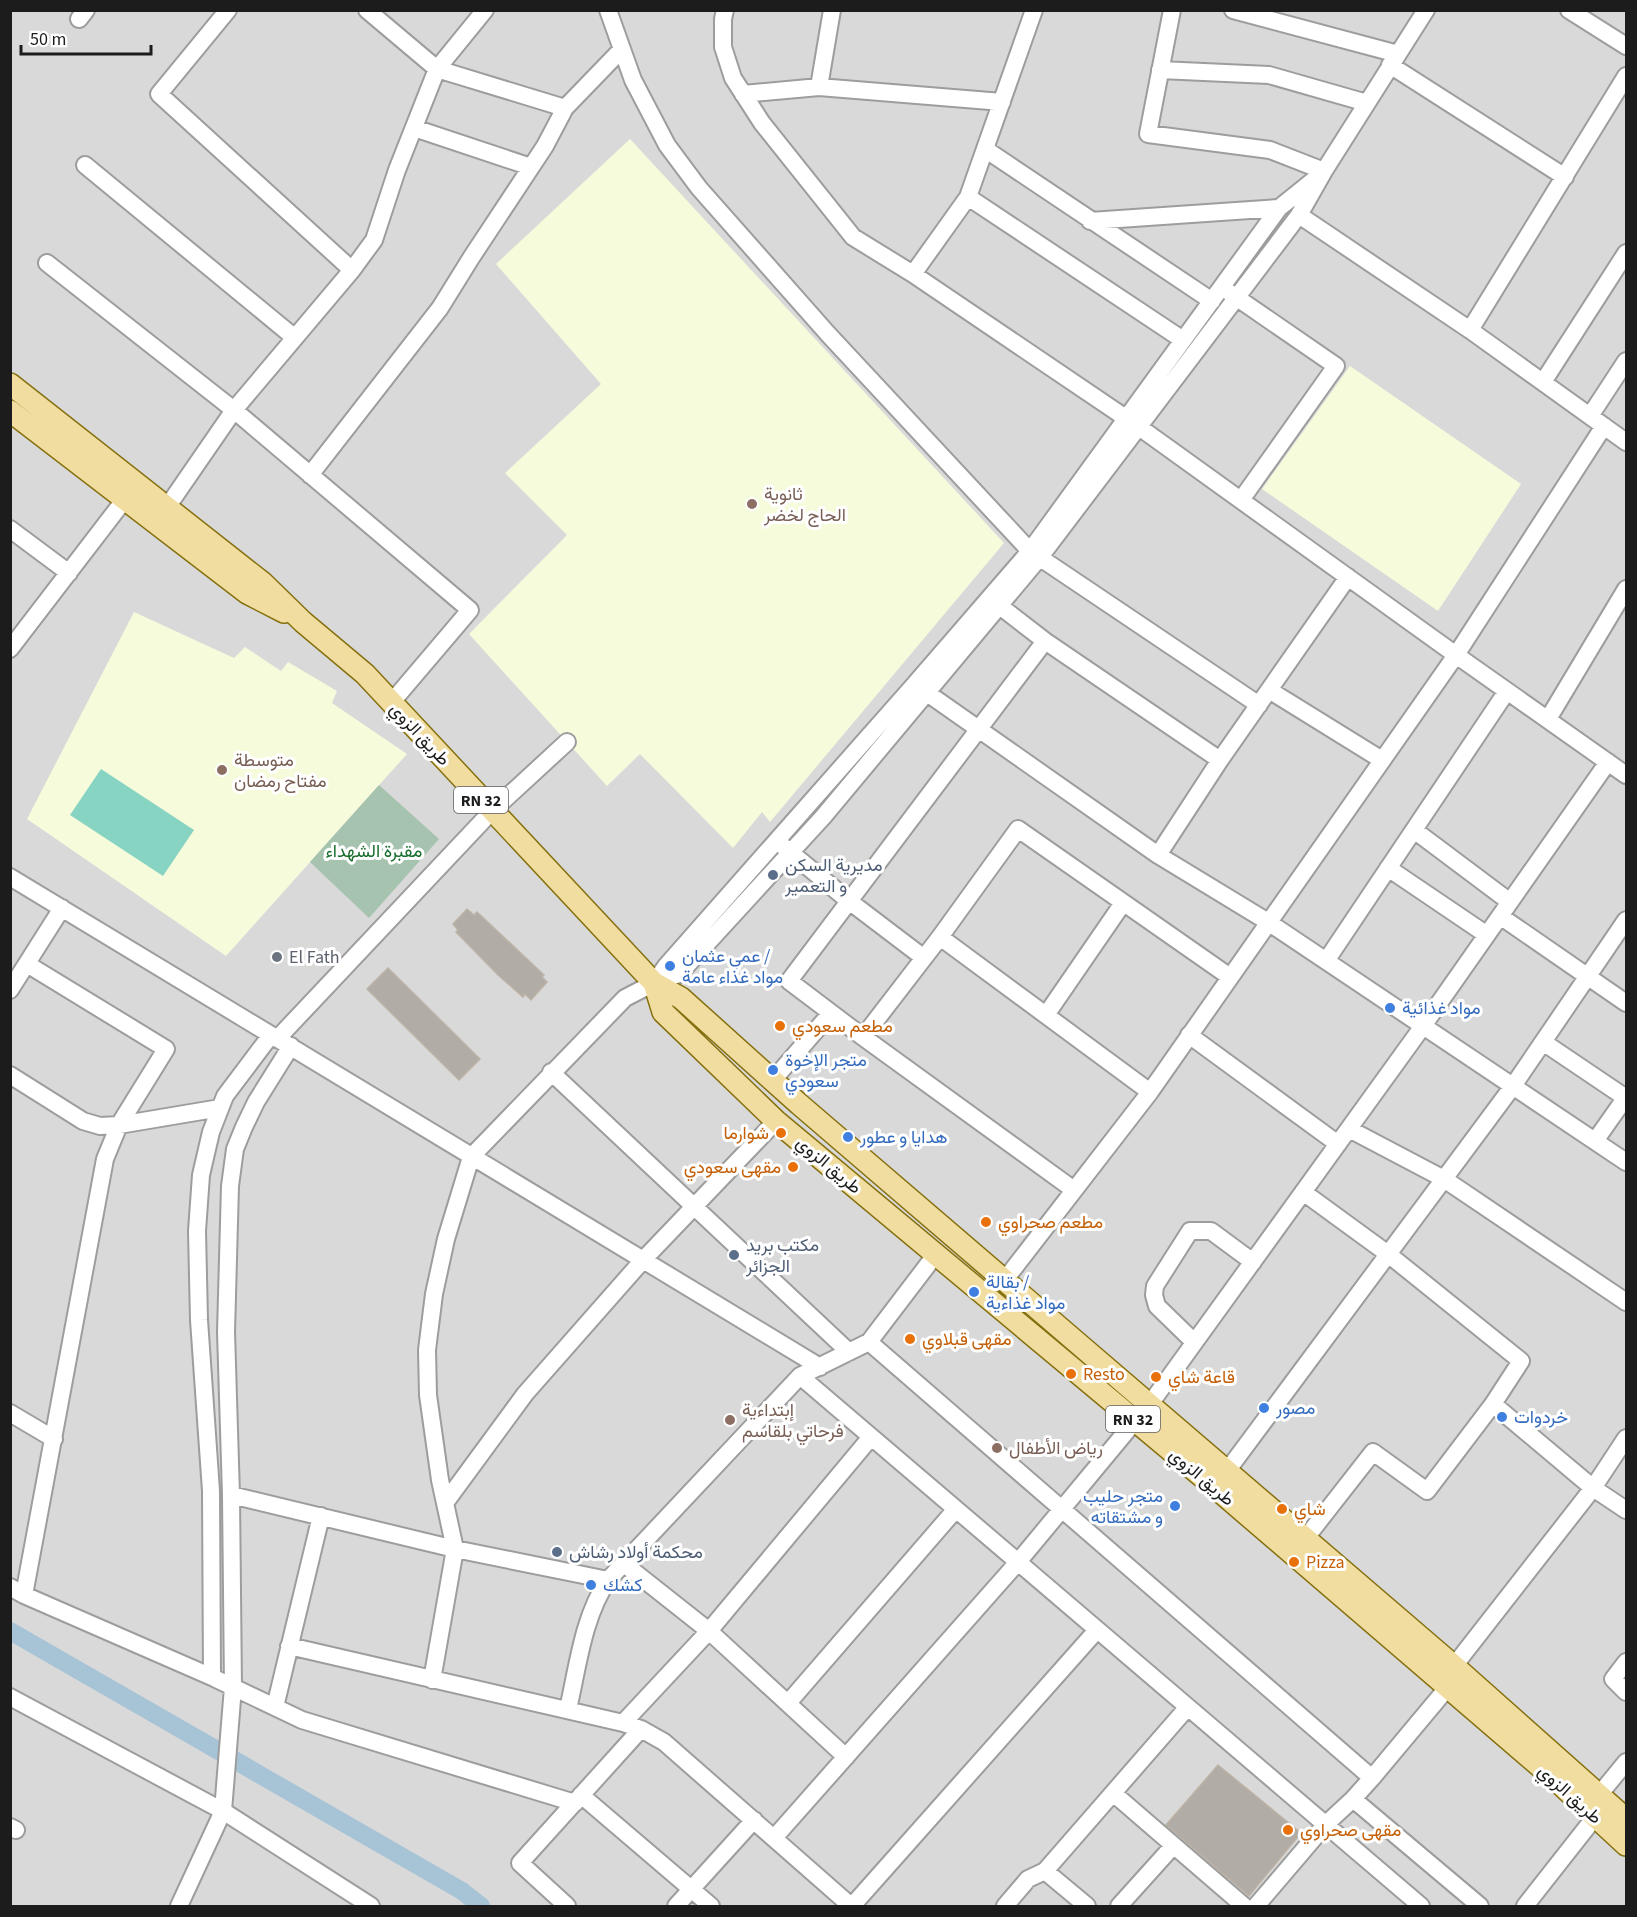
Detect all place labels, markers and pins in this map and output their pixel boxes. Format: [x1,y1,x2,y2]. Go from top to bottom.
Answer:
place label: ثانوية الحاج لخضر [763,482,846,528]
marker: ثانوية الحاج لخضر [745,497,759,511]
place label: متوسطة مفتاح رمضان [234,748,327,794]
marker: متوسطة مفتاح رمضان [215,763,229,777]
place label: مديرية السكن و التعمير [784,853,883,899]
marker: مديرية السكن و التعمير [766,868,780,882]
place label: عمي عثمان / مواد غذاء عامة [682,944,783,990]
place label: El Fath [289,945,340,970]
marker: El Fath [270,950,284,964]
marker: عمي عثمان / مواد غذاء عامة [663,959,677,973]
place label: مواد غذائية [1402,996,1481,1021]
marker: مواد غذائية [1383,1001,1397,1015]
place label: مطعم سعودي [792,1014,893,1041]
marker: مطعم سعودي [773,1019,787,1033]
place label: متجر الإخوة سعودي [785,1048,867,1096]
marker: متجر الإخوة سعودي [766,1063,780,1077]
place label: شوارما [724,1121,769,1146]
place label: هدايا و عطور [859,1125,947,1150]
marker: شوارما [774,1126,788,1140]
marker: هدايا و عطور [841,1130,855,1144]
place label: مقهى سعودي [684,1155,781,1182]
marker: مقهى سعودي [786,1160,800,1174]
place label: مطعم صحراوي [998,1210,1103,1237]
marker: مطعم صحراوي [979,1215,993,1229]
place label: مكتب بريد الجزائر [745,1233,819,1279]
marker: مكتب بريد الجزائر [727,1248,741,1262]
place label: بقالة / مواد غذاءية [986,1270,1065,1316]
marker: بقالة / مواد غذاءية [967,1285,981,1299]
place label: مقهى قبلاوي [922,1327,1012,1354]
marker: مقهى قبلاوي [903,1332,917,1346]
place label: Resto [1083,1362,1125,1387]
place label: قاعة شاي [1168,1365,1235,1392]
marker: Resto [1064,1367,1078,1381]
marker: قاعة شاي [1149,1370,1163,1384]
place label: مصور [1275,1396,1315,1421]
place label: إبتداءية فرحاتي بلقاسم [742,1398,844,1446]
marker: مصور [1257,1401,1271,1415]
place label: خردوات [1514,1405,1568,1430]
marker: خردوات [1495,1410,1509,1424]
marker: إبتداءية فرحاتي بلقاسم [723,1413,737,1427]
place label: رياض الأطفال [1009,1436,1103,1461]
marker: رياض الأطفال [990,1441,1004,1455]
place label: متجر حليب و مشتقاته [1083,1484,1163,1530]
place label: شاي [1294,1497,1326,1524]
marker: متجر حليب و مشتقاته [1168,1499,1182,1513]
marker: شاي [1275,1502,1289,1516]
place label: محكمة أولاد رشاش [569,1540,703,1565]
marker: محكمة أولاد رشاش [550,1545,564,1559]
place label: Pizza [1306,1550,1345,1575]
marker: Pizza [1287,1555,1301,1569]
place label: كشك [603,1573,643,1598]
marker: كشك [584,1578,598,1592]
place label: مقهى صحراوي [1300,1818,1401,1845]
marker: مقهى صحراوي [1281,1823,1295,1837]

